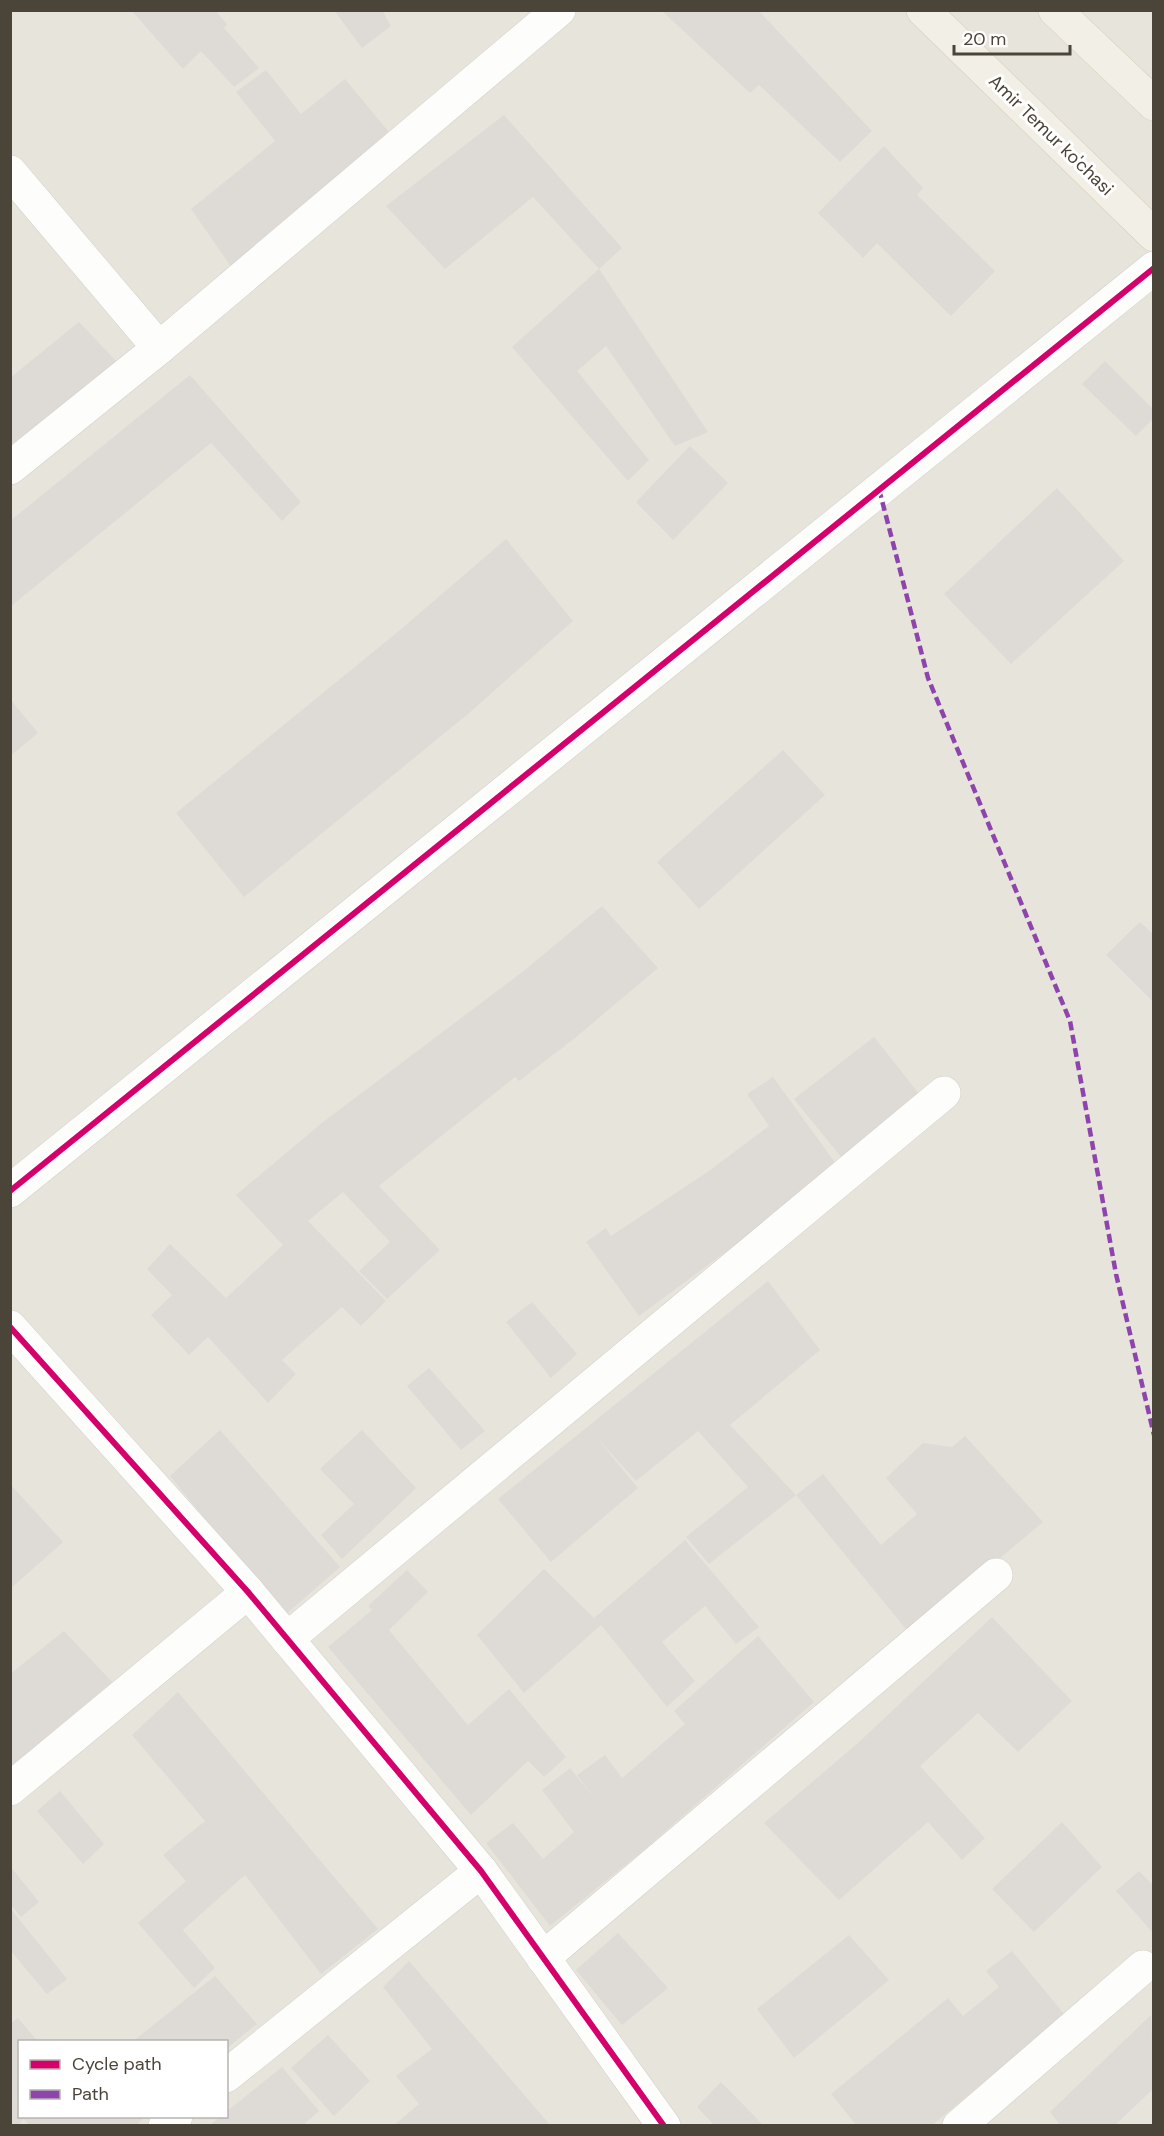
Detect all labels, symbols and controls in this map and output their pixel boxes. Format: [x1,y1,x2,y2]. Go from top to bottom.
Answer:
scale bar [954,18,1070,56]
text: 20 m [963,27,1006,51]
street label: Amir Temur ko'chasi [984,69,1118,201]
legend [18,2040,228,2118]
text: Cycle path [72,2052,162,2076]
text: Path [72,2082,109,2106]

